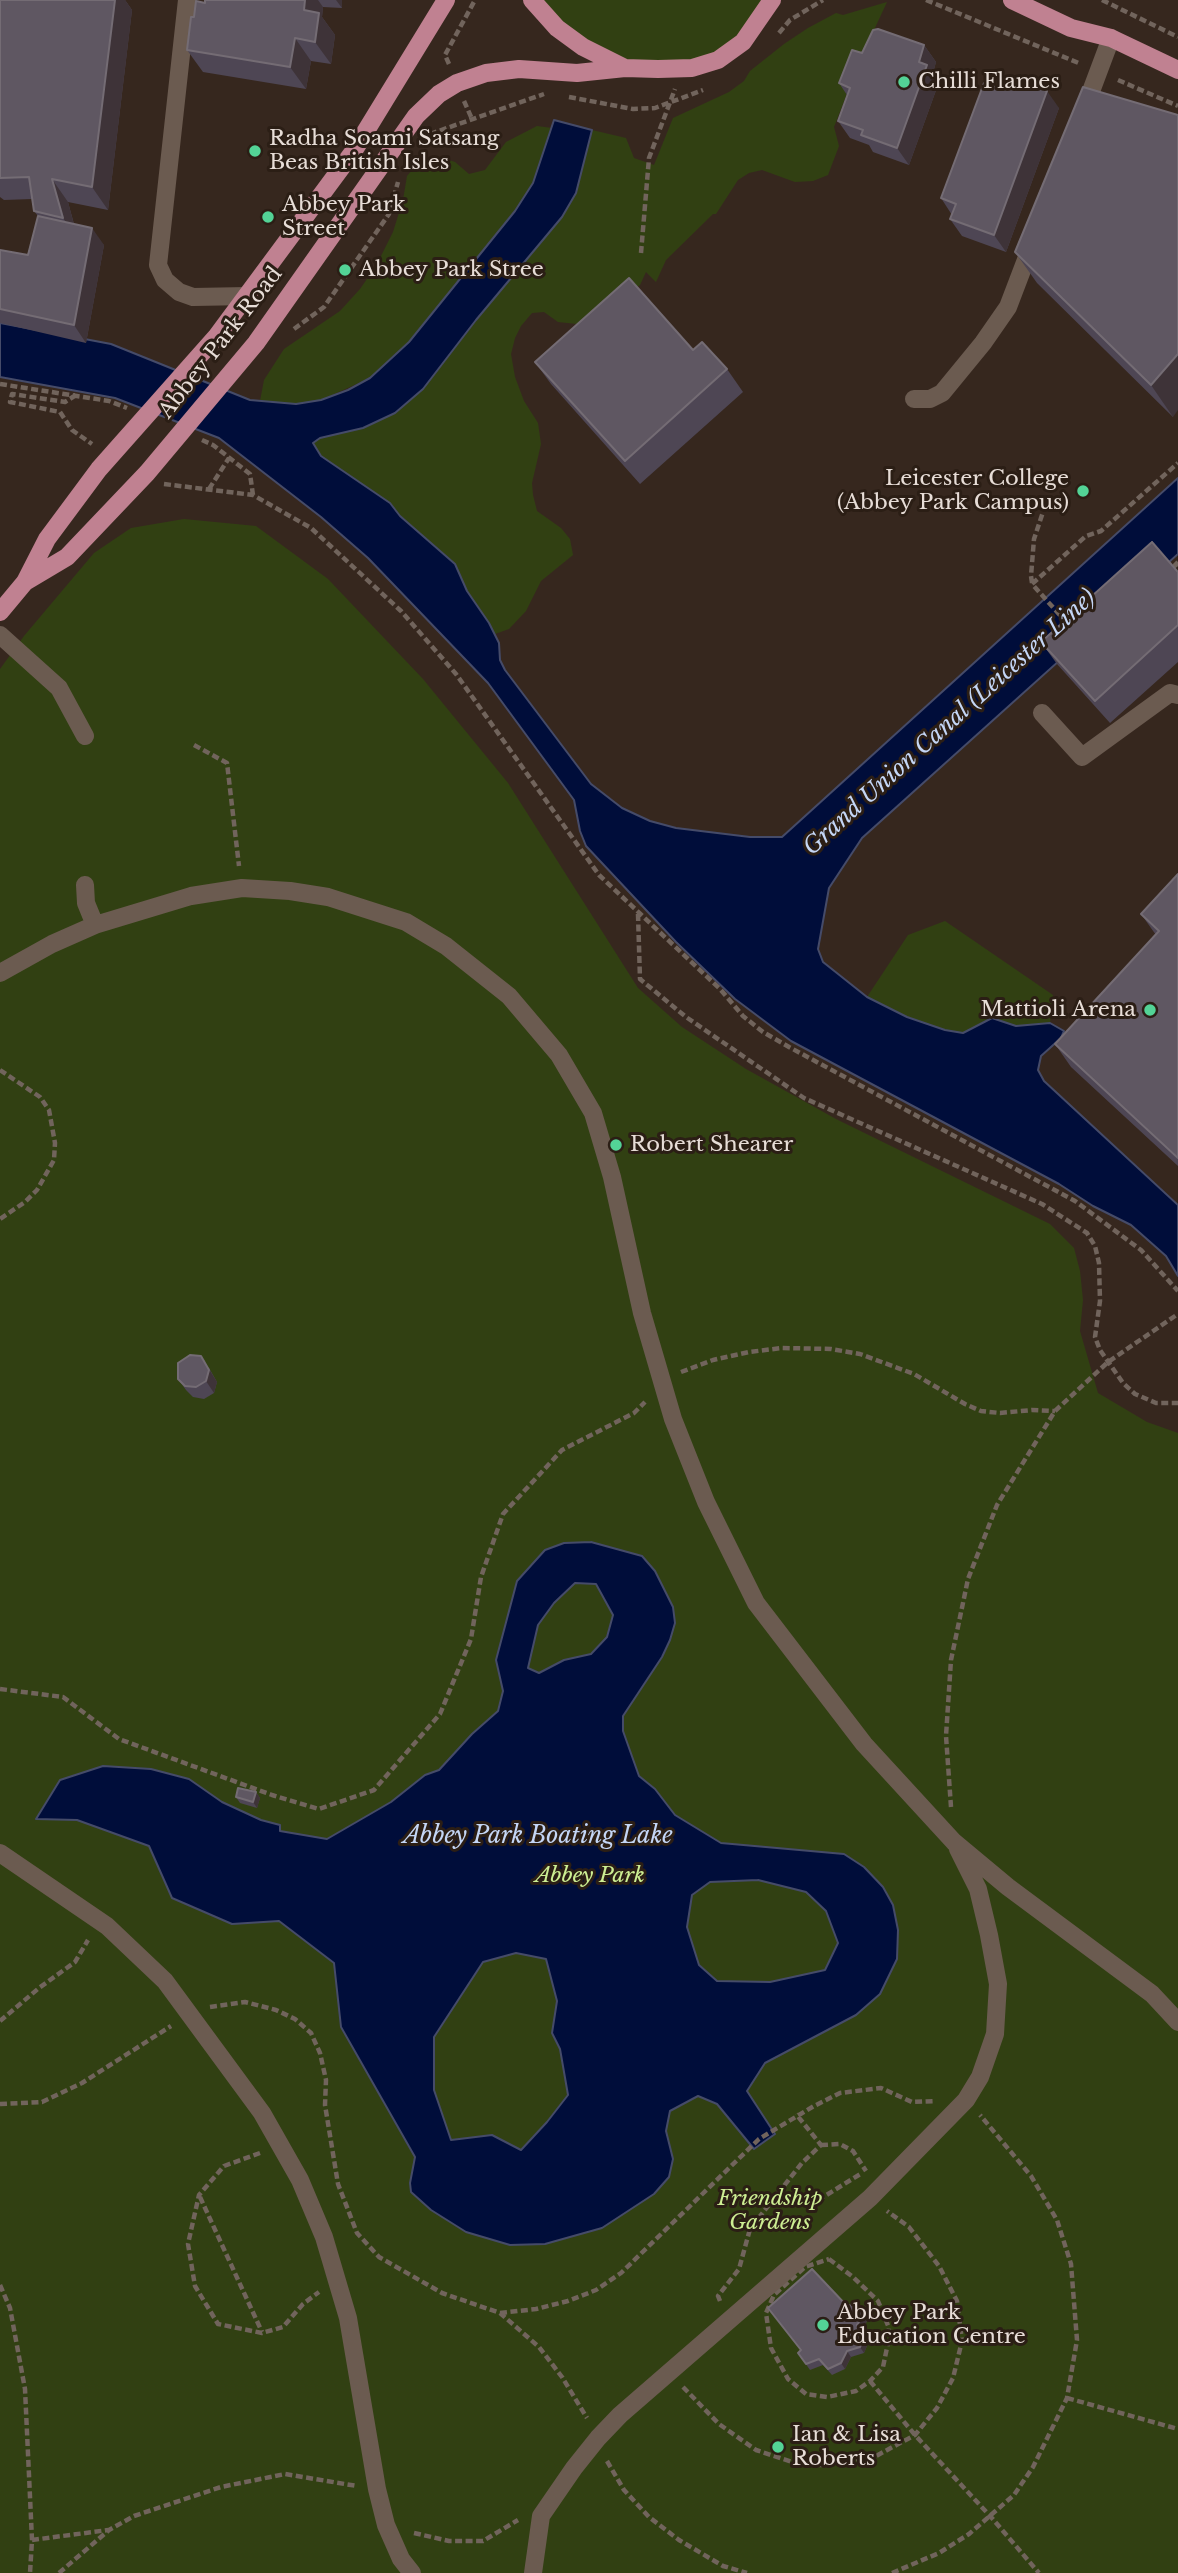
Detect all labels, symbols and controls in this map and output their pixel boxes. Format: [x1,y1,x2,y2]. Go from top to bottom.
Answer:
place label: Chilli Flames [918,69,1060,95]
marker: Chilli Flames [896,74,912,90]
place label: Radha Soami Satsang Beas British Isles [269,126,499,176]
marker: Radha Soami Satsang Beas British Isles [247,143,263,159]
place label: Abbey Park Street [282,192,406,242]
marker: Abbey Park Street [260,209,276,225]
place label: Abbey Park Stree [359,257,544,283]
street label: Abbey Park Road [154,262,288,424]
marker: Abbey Park Stree [337,262,353,278]
place label: Leicester College (Abbey Park Campus) [837,466,1069,516]
marker: Leicester College (Abbey Park Campus) [1075,483,1091,499]
water label: Grand Union Canal (Leicester Line) [798,584,1102,862]
place label: Mattioli Arena [981,997,1136,1023]
marker: Mattioli Arena [1142,1002,1158,1018]
place label: Robert Shearer [630,1132,793,1158]
marker: Robert Shearer [608,1137,624,1153]
water label: Abbey Park Boating Lake [403,1823,673,1851]
park label: Abbey Park [535,1863,645,1889]
park label: Friendship Gardens [717,2186,823,2236]
place label: Abbey Park Education Centre [837,2300,1026,2350]
marker: Abbey Park Education Centre [815,2317,831,2333]
place label: Ian & Lisa Roberts [792,2422,901,2472]
marker: Ian & Lisa Roberts [770,2439,786,2455]

